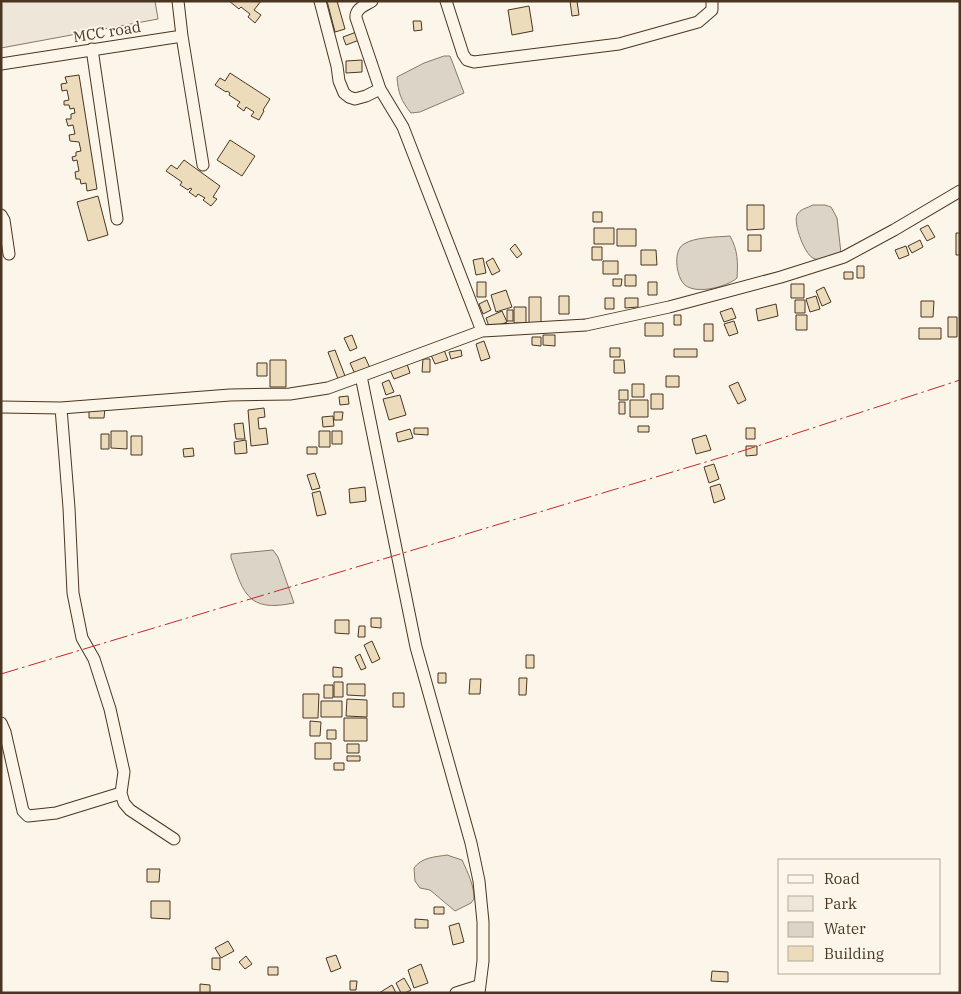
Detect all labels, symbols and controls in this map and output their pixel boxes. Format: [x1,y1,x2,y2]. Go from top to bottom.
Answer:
street label: MCC road [72,17,142,46]
legend [778,859,941,974]
text: Road [824,869,860,888]
text: Park [824,894,857,913]
text: Water [824,919,866,938]
text: Building [824,944,884,963]

